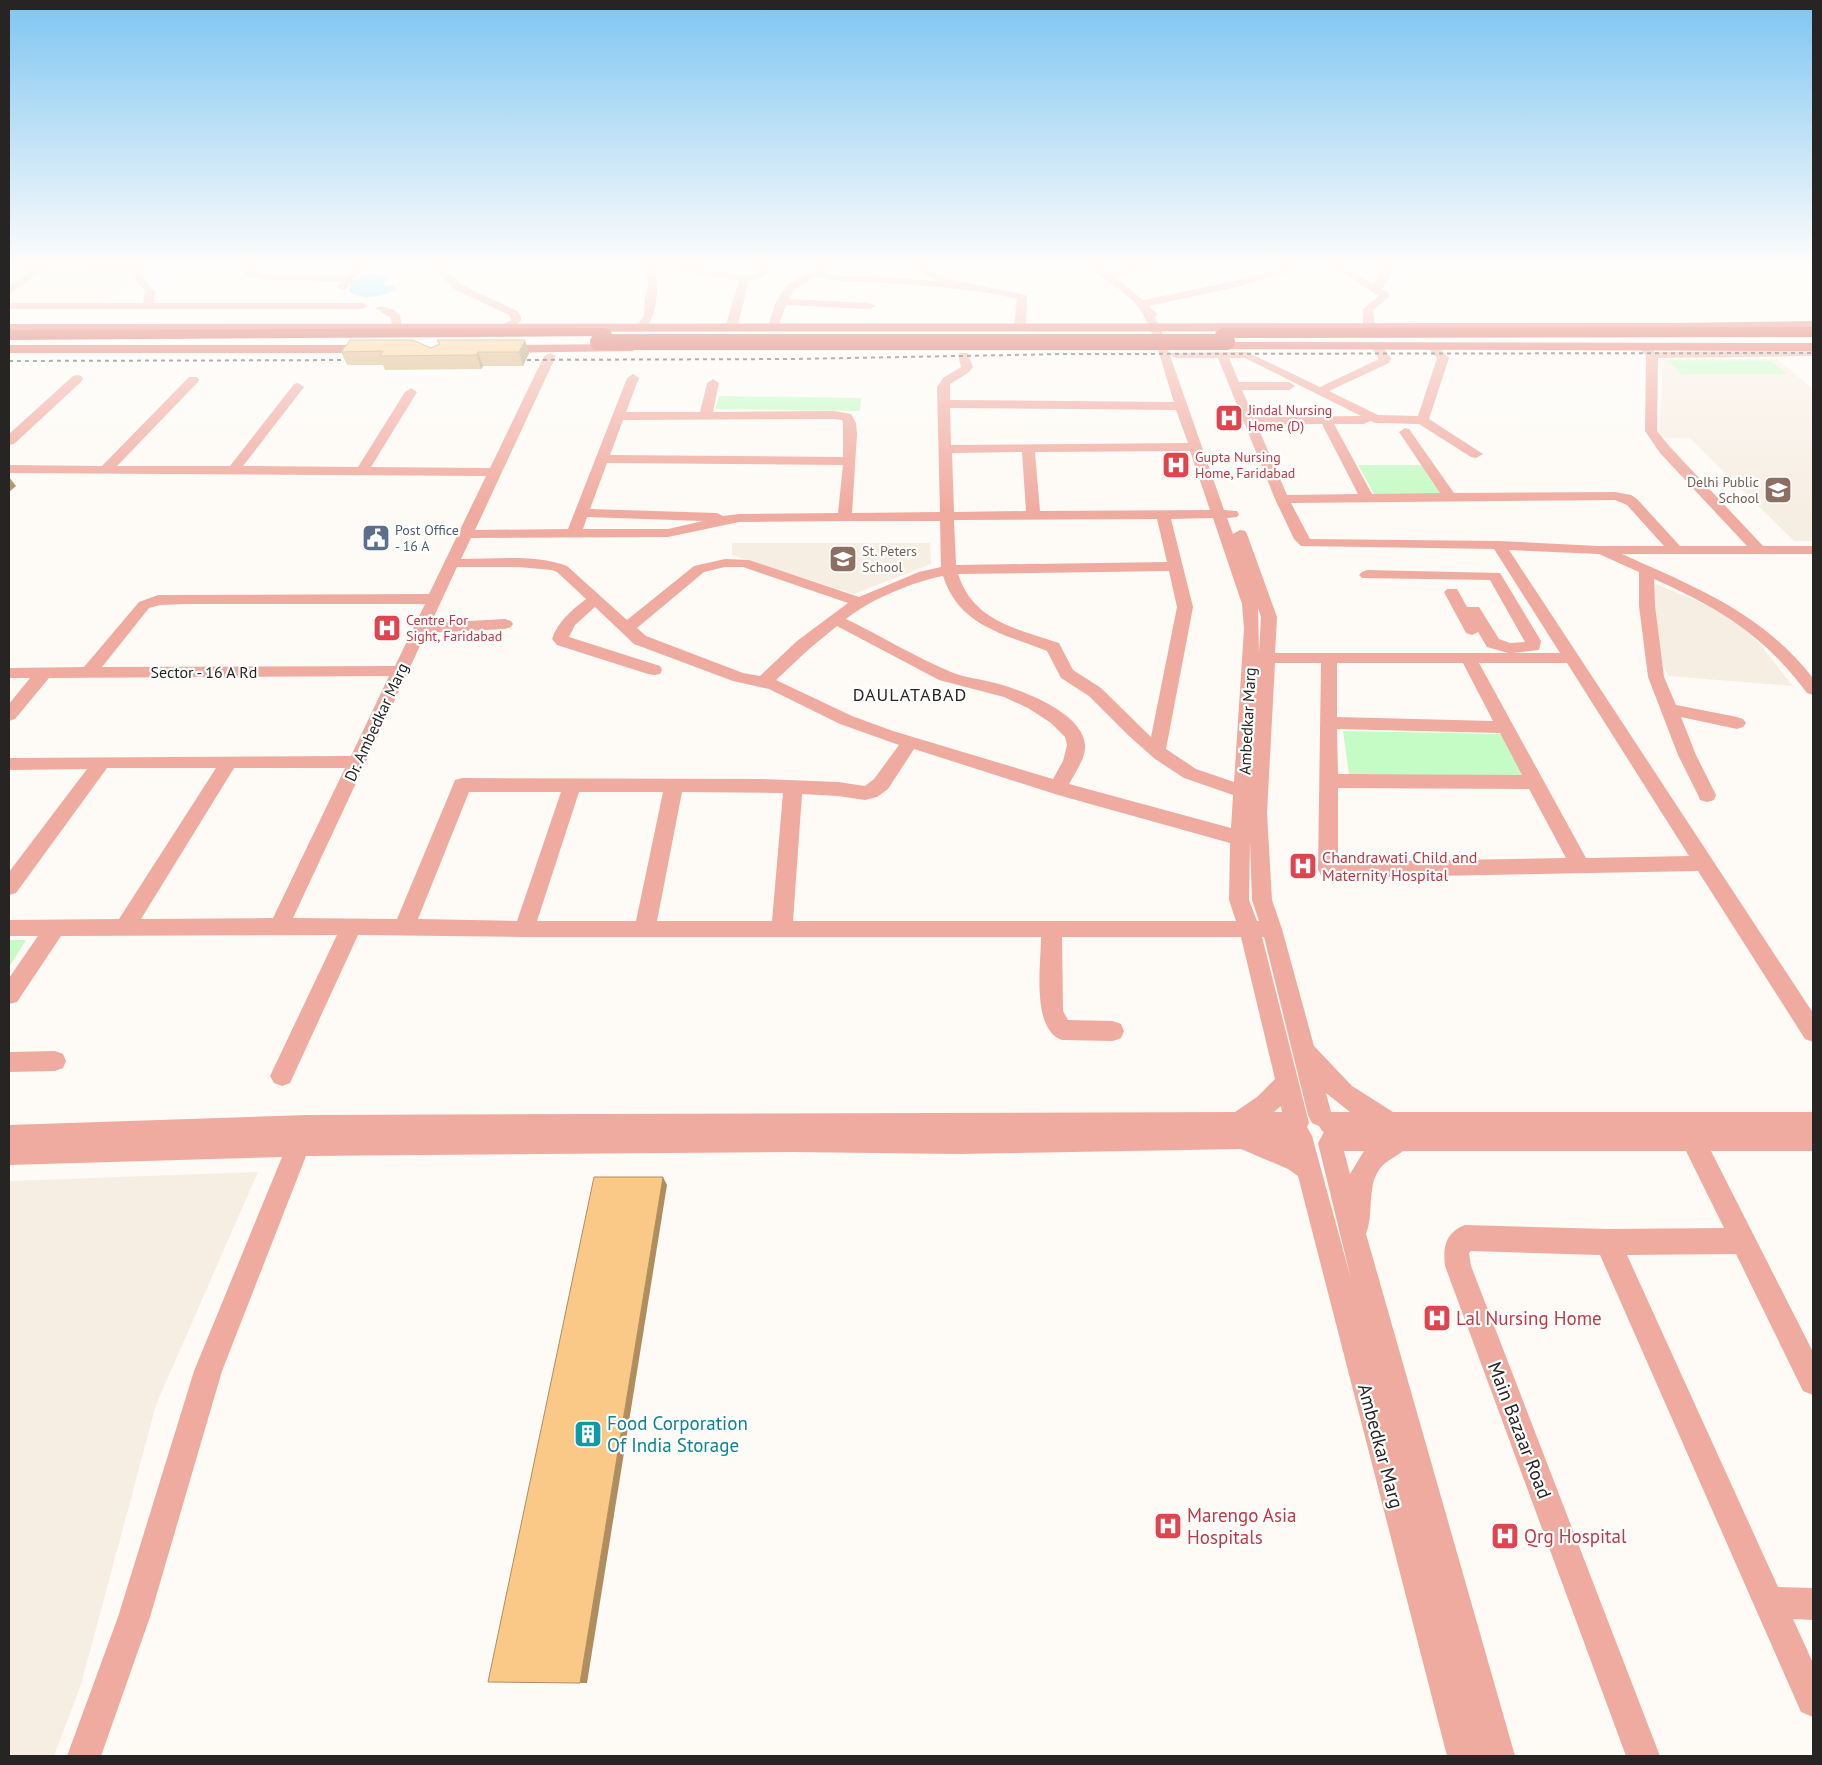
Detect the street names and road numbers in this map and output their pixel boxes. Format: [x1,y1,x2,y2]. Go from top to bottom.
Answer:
street label: Dr. Ambedkar Marg [340,660,412,784]
street label: Sector - 16 A Rd [151,662,257,682]
street label: Ambedkar Marg [1234,667,1260,775]
street label: Main Bazaar Road [1483,1358,1557,1502]
street label: Ambedkar Marg [1353,1381,1409,1511]

